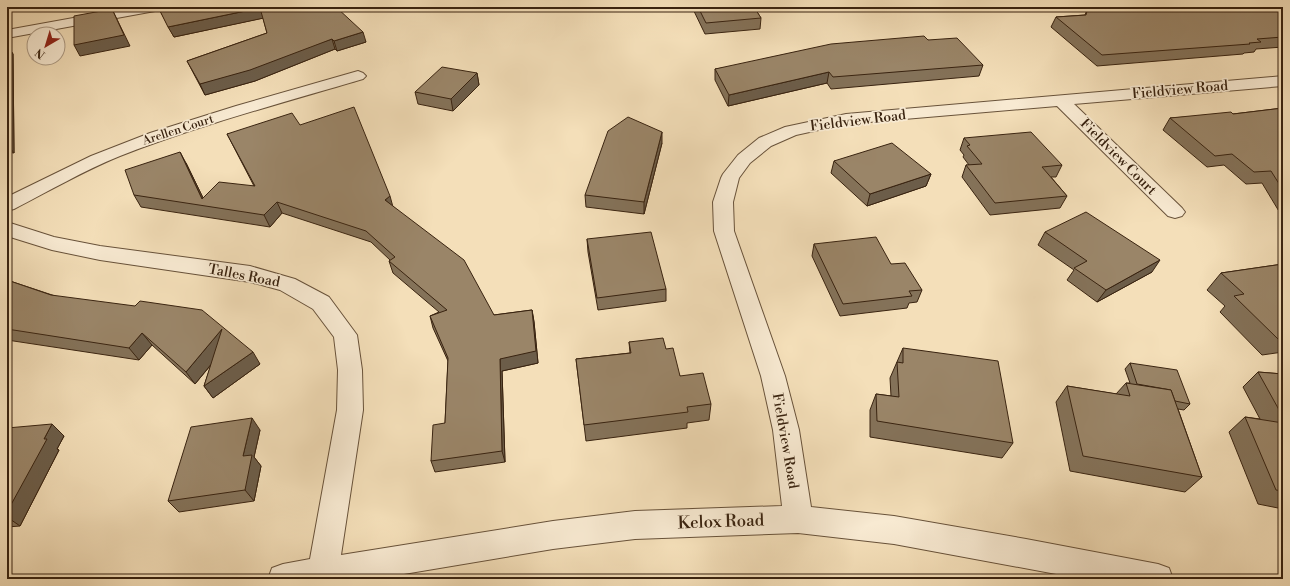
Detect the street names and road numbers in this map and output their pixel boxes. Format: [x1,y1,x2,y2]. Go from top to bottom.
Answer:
street label: Fieldview Road [1131,77,1229,103]
street label: Fieldview Road [809,106,907,136]
street label: Arellen Court [140,111,216,149]
street label: Fieldview Court [1076,115,1160,199]
street label: Talles Road [206,260,282,292]
street label: Fieldview Road [768,392,802,490]
street label: Kelox Road [677,509,765,535]

